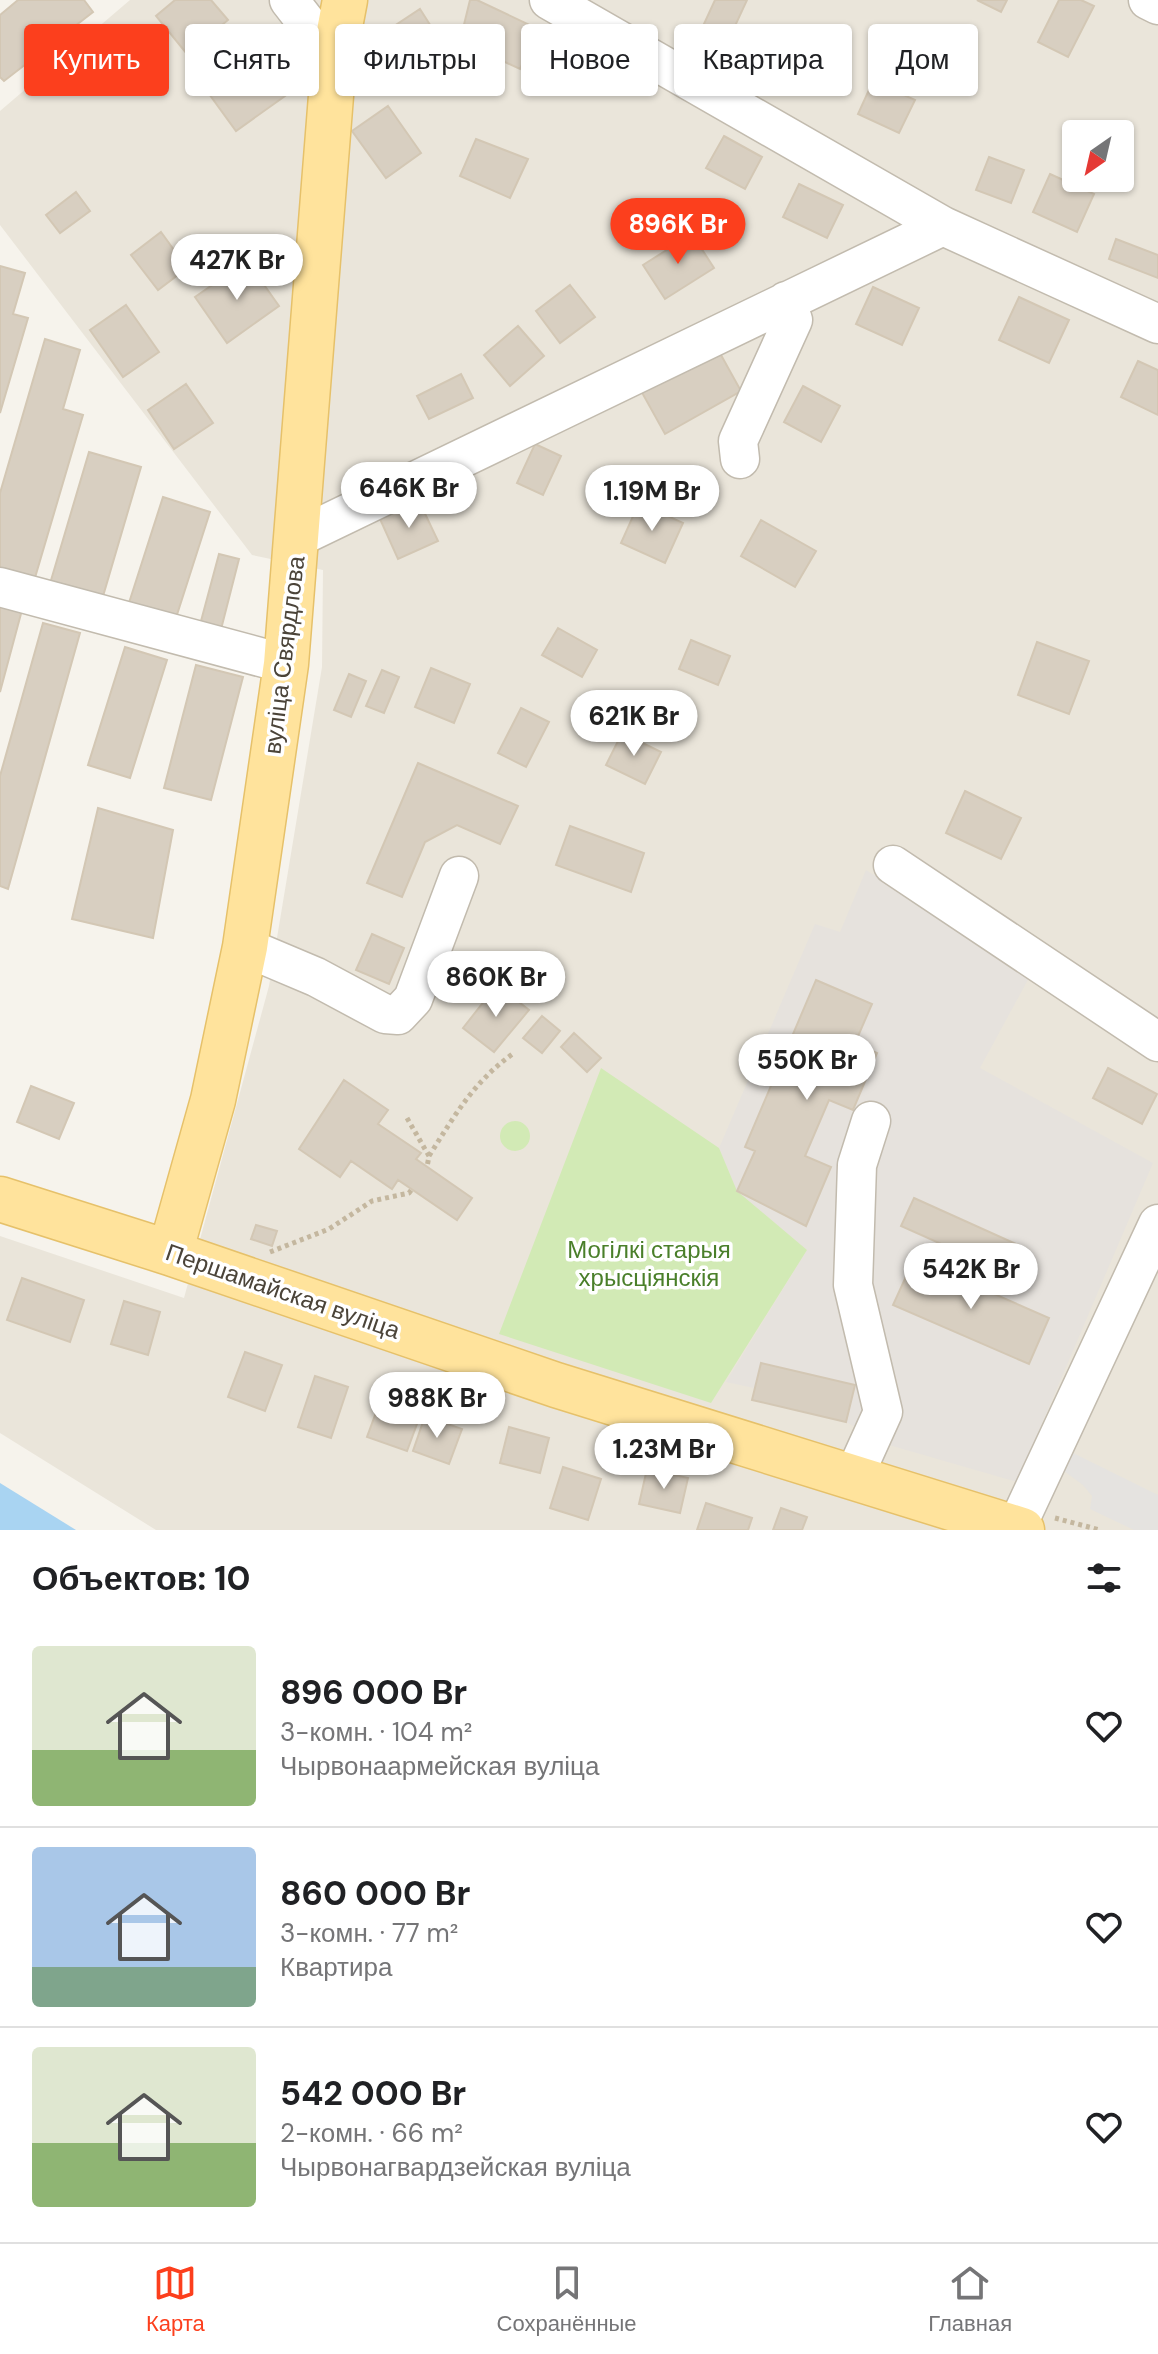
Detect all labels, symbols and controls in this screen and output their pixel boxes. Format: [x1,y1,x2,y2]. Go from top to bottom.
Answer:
chip: Купить [24,24,169,96]
chip: Снять [185,24,319,96]
chip: Фильтры [335,24,505,96]
chip: Новое [521,24,658,96]
chip: Квартира [674,24,852,96]
chip: Дом [868,24,978,96]
north arrow [1062,120,1134,192]
map controls [1062,120,1134,192]
pin: 896K Br [604,198,752,266]
text: 896K Br [628,207,728,241]
pin: 427K Br [163,234,311,302]
text: 427K Br [189,243,285,277]
pin: 646K Br [335,462,483,530]
pin: 1.19M Br [569,465,735,533]
text: 646K Br [359,471,459,505]
text: 1.19M Br [603,474,701,508]
street label: вуліца Свярдлова [256,553,312,756]
pin: 621K Br [560,690,708,758]
text: 621K Br [589,699,679,733]
pin: 860K Br [422,951,570,1019]
text: 860K Br [445,960,547,994]
pin: 550K Br [733,1034,881,1102]
text: 550K Br [757,1043,857,1077]
park label: Могілкі старыя хрысціянскія [567,1234,731,1293]
street label: Першамайская вуліца [162,1236,405,1346]
pin: 542K Br [897,1243,1045,1311]
text: 542K Br [922,1252,1020,1286]
pin: 988K Br [363,1372,511,1440]
text: 988K Br [387,1381,487,1415]
pin: 1.23M Br [581,1423,747,1491]
text: 1.23M Br [612,1432,716,1466]
text: Объектов: 10 [32,1556,251,1601]
icon: filters [1082,1556,1126,1600]
text: 896 000 Br [280,1670,467,1715]
icon: home [96,1678,192,1774]
icon: heart [1082,1704,1126,1748]
text: 3-комн. · 104 m² [280,1715,472,1749]
text: Чырвонаармейская вуліца [280,1749,599,1783]
text: 860 000 Br [280,1871,470,1916]
icon: home [96,1879,192,1975]
icon: heart [1082,1905,1126,1949]
text: 3-комн. · 77 m² [280,1916,458,1950]
text: Квартира [280,1950,392,1984]
text: 542 000 Br [280,2071,466,2116]
icon: home [96,2079,192,2175]
icon: heart [1082,2105,1126,2149]
text: 2-комн. · 66 m² [280,2116,463,2150]
text: Чырвонагвардзейская вуліца [280,2150,631,2184]
tab: Карта [146,2261,205,2338]
tab: Сохранённые [497,2261,637,2338]
tab: Главная [928,2261,1012,2338]

